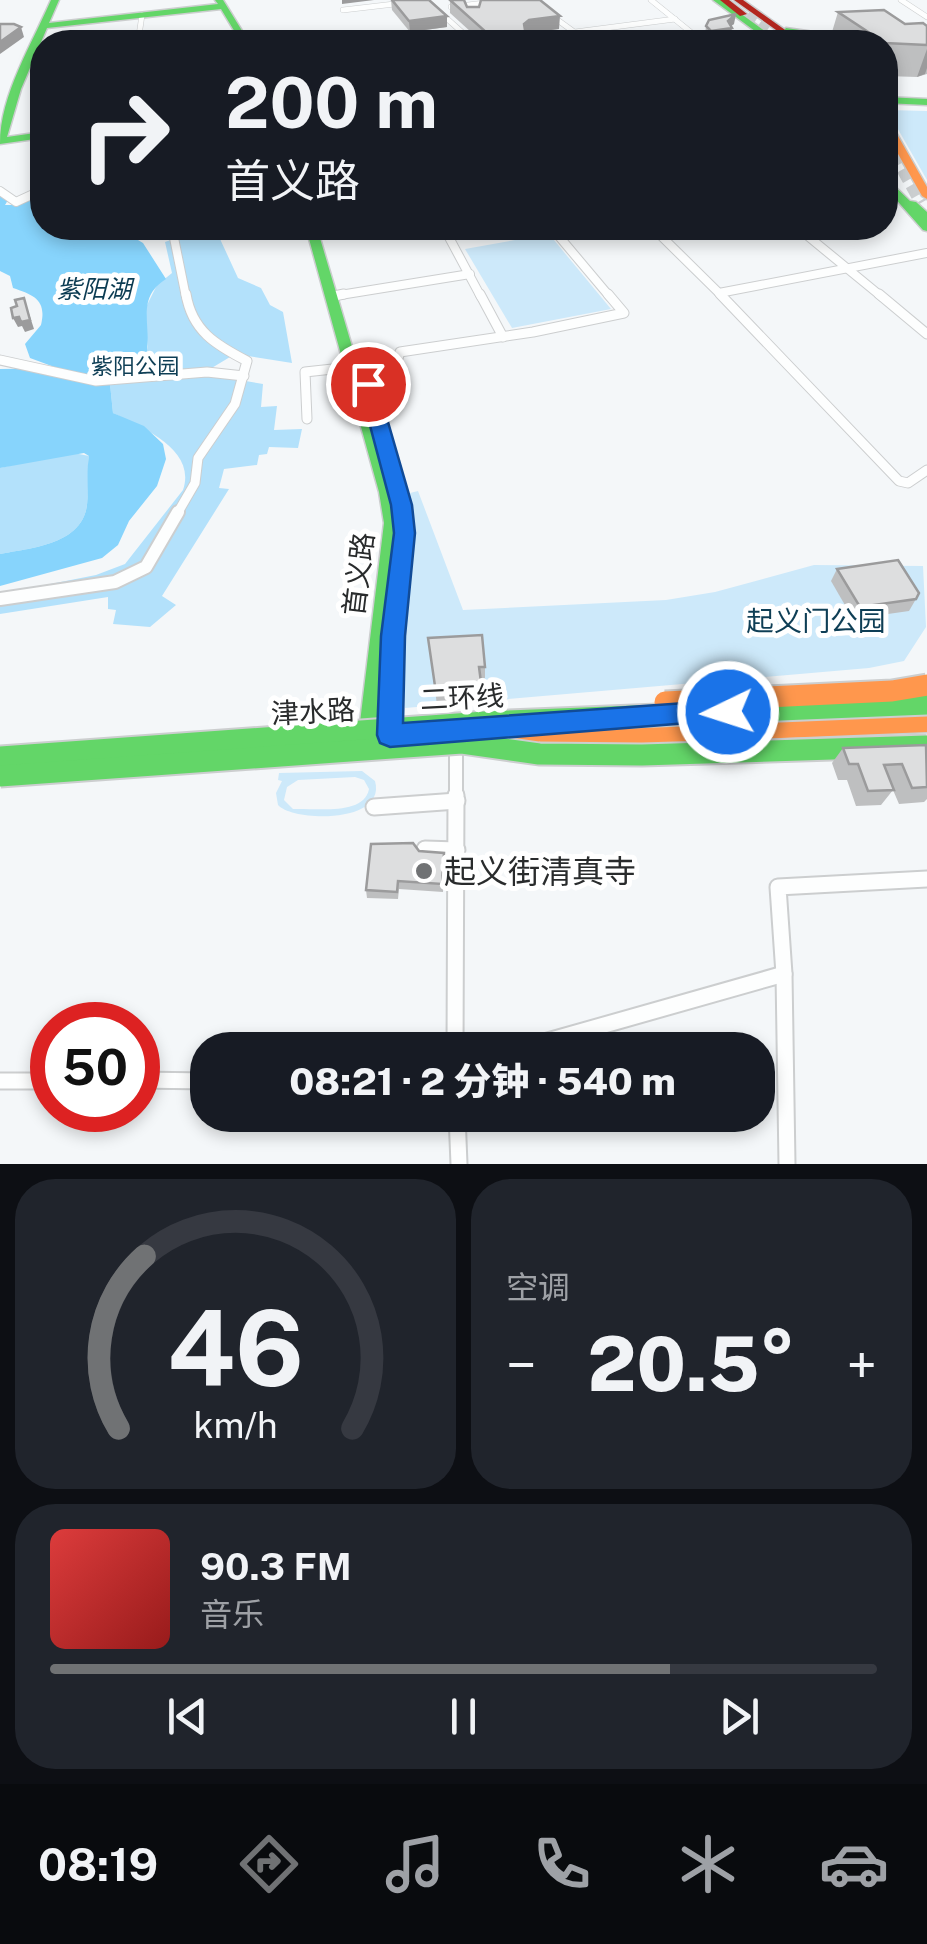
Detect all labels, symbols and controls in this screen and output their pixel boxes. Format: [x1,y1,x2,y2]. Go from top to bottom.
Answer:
text: 200 m [225,61,438,144]
icon: right [60,70,190,200]
text: 首义路 [225,154,360,207]
water label: 紫阳湖 [56,274,135,304]
pin [326,342,411,427]
park label: 紫阳公园 [91,353,179,379]
icon: arrive [341,357,396,412]
street label: 首义路 [337,530,379,618]
park label: 起义门公园 [746,604,886,637]
position arrow [676,660,780,764]
street label: 二环线 [419,678,505,716]
street label: 津水路 [270,692,356,730]
place label: 起义街清真寺 [444,853,636,890]
marker: 起义街清真寺 [413,860,435,882]
speed limit sign: 50 [30,1002,160,1132]
text: 08:21 · 2 分钟 · 540 m [289,1059,676,1104]
text: 空调 [506,1269,570,1306]
text: 46 [167,1287,304,1409]
text: 20.5° [588,1320,795,1408]
text: − [506,1333,537,1397]
text: + [847,1333,877,1397]
text: km/h [193,1404,278,1446]
text: 90.3 FM [200,1544,352,1589]
text: 音乐 [200,1596,264,1633]
icon: previous [160,1689,215,1744]
icon: pause [436,1689,491,1744]
icon: next [712,1689,767,1744]
icon: directions [234,1829,304,1899]
icon: music [380,1829,450,1899]
icon: phone [527,1829,597,1899]
icon: climate [673,1829,743,1899]
icon: car [819,1829,889,1899]
text: 08:19 [38,1838,158,1891]

